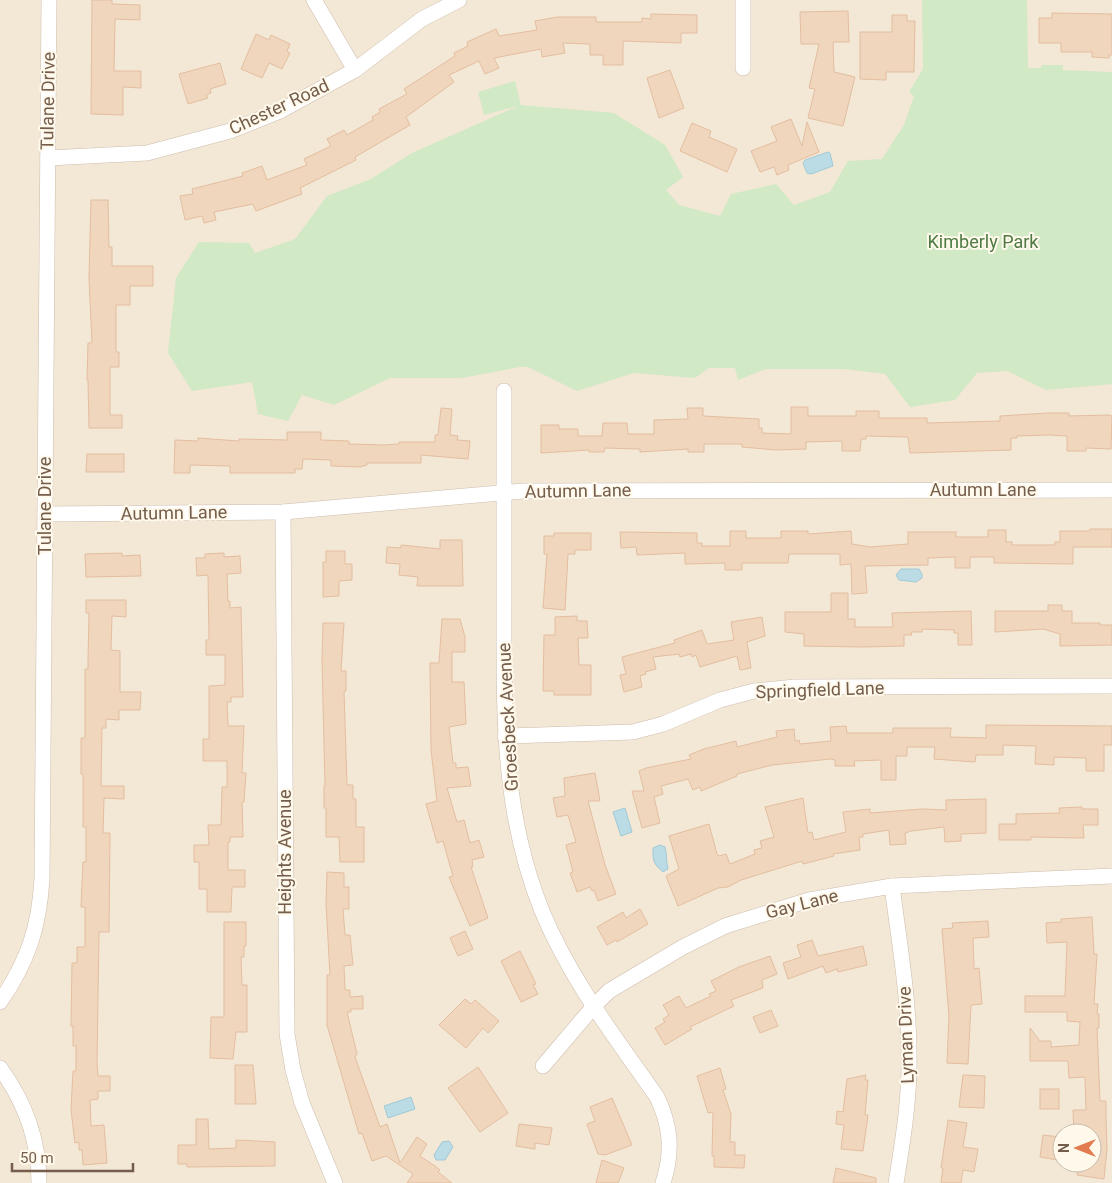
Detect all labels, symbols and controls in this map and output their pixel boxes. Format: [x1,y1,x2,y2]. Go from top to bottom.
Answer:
street label: Tulane Drive [36,52,59,150]
street label: Chester Road [226,74,332,139]
park label: Kimberly Park [928,231,1039,252]
street label: Tulane Drive [34,457,55,555]
street label: Autumn Lane [525,479,631,502]
street label: Autumn Lane [930,479,1036,500]
street label: Autumn Lane [121,501,227,524]
street label: Groesbeck Avenue [493,642,522,792]
street label: Springfield Lane [755,677,885,702]
street label: Heights Avenue [274,789,295,915]
street label: Gay Lane [763,884,840,923]
street label: Lyman Drive [893,986,918,1084]
north arrow [1052,1123,1102,1173]
scale bar [12,1140,134,1172]
text: N [1056,1143,1072,1153]
text: 50 m [20,1149,54,1167]

